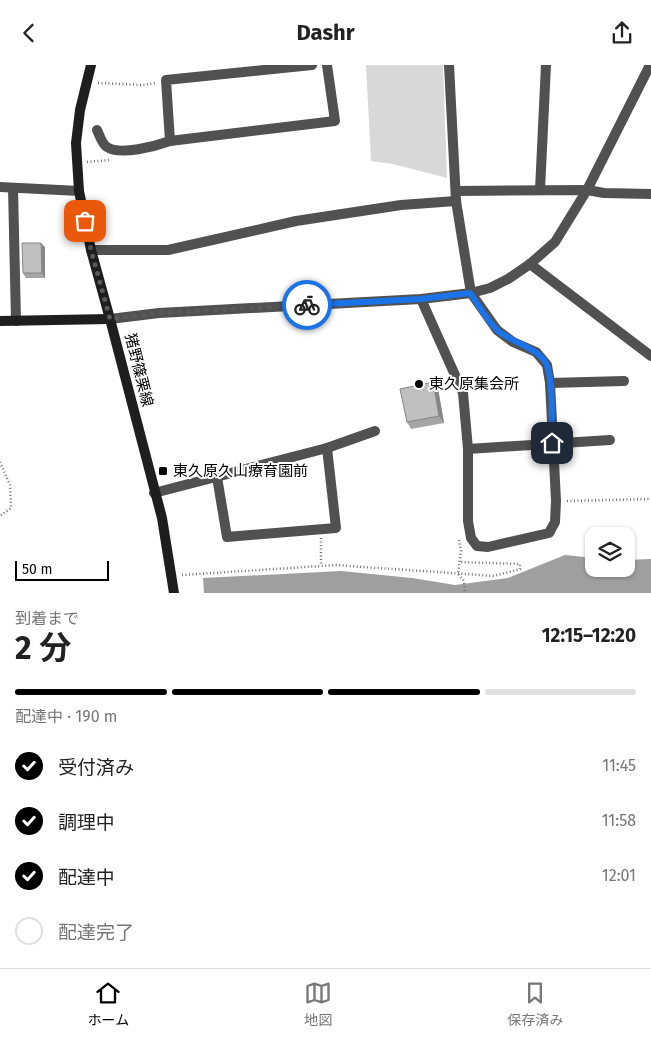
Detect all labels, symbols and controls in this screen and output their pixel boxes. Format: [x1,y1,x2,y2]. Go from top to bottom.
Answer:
icon: back [15,19,43,47]
text: Dashr [296,19,355,46]
icon: share [608,19,636,47]
pin [64,200,106,242]
icon: bag [71,207,99,235]
courier [282,280,332,330]
icon: bike [293,291,321,319]
street label: 猪野篠栗線 [121,331,157,409]
place label: 東久原集会所 [429,375,519,393]
marker: 東久原集会所 [413,378,425,390]
pin [531,422,573,464]
icon: home [538,429,566,457]
place label: 東久原久山療育園前 [173,462,308,480]
marker: 東久原久山療育園前 [157,465,169,477]
map controls [585,527,635,577]
button: layers [585,527,635,577]
scale bar [15,558,109,581]
text: 50 m [22,561,53,578]
text: 到着まで [15,609,79,628]
text: 12:15–12:20 [542,624,636,647]
text: 2 分 [15,629,71,667]
text: 配達中 · 190 m [15,707,118,726]
icon: check [15,752,43,780]
text: 受付済み [58,756,134,779]
text: 11:45 [602,756,636,775]
icon: check [15,807,43,835]
text: 調理中 [58,811,115,834]
text: 11:58 [602,811,636,830]
icon: check [15,862,43,890]
text: 配達中 [58,866,115,889]
text: 12:01 [602,866,636,885]
text: 配達完了 [58,921,134,944]
tab: ホーム [88,979,129,1029]
tab: 地図 [304,979,332,1029]
tab: 保存済み [507,979,563,1029]

